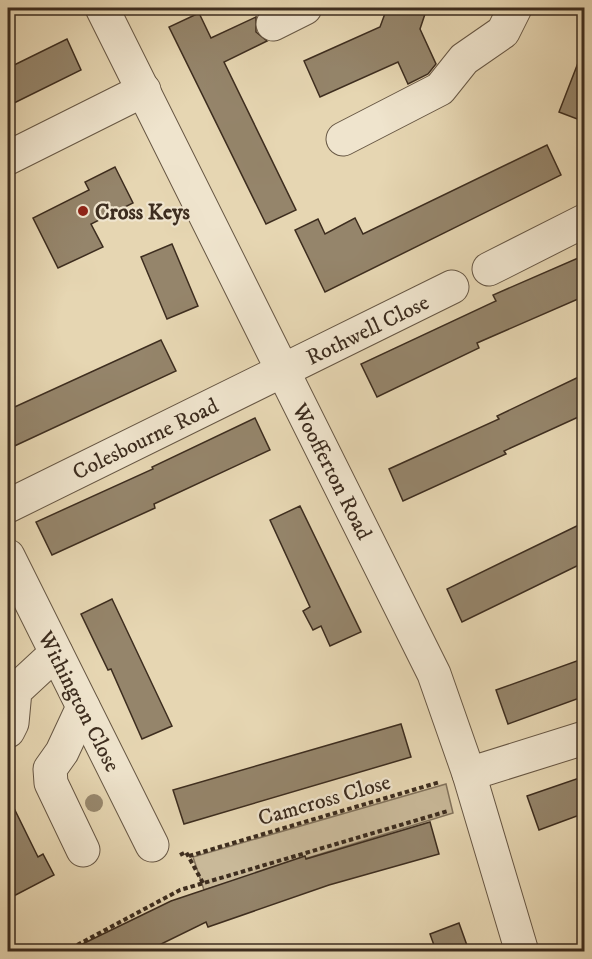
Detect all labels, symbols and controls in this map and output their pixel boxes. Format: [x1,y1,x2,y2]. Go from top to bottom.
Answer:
place label: Cross Keys [95,199,191,226]
marker: Cross Keys [76,204,90,218]
street label: Rothwell Close [302,289,433,372]
street label: Colesbourne Road [68,392,223,486]
street label: Woofferton Road [285,398,378,544]
street label: Withington Close [31,626,126,777]
street label: Camcross Close [255,769,394,832]

